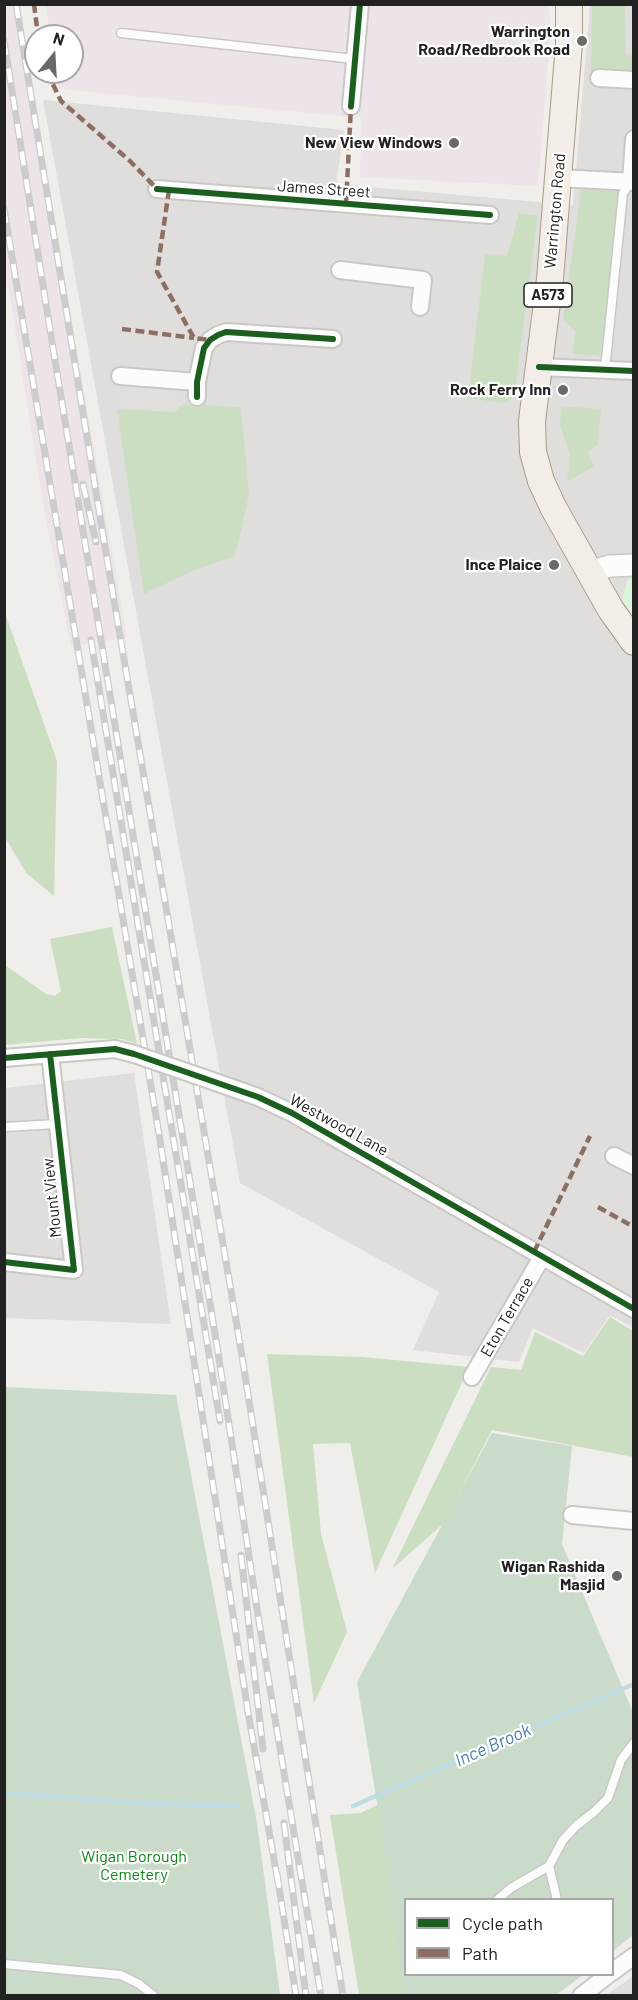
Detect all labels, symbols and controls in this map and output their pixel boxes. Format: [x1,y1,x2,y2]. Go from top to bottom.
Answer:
place label: Warrington Road/Redbrook Road [418,22,570,60]
north arrow [24,24,84,84]
text: N [51,28,67,49]
marker: Warrington Road/Redbrook Road [575,34,589,48]
place label: New View Windows [305,133,442,153]
marker: New View Windows [447,136,461,150]
street label: Warrington Road [540,152,570,270]
street label: James Street [277,176,371,202]
road number: A573 [524,283,572,307]
place label: Rock Ferry Inn [450,380,551,400]
marker: Rock Ferry Inn [556,383,570,397]
place label: Ince Plaice [465,555,542,575]
marker: Ince Plaice [547,558,561,572]
street label: Westwood Lane [286,1090,392,1160]
street label: Mount View [38,1157,66,1239]
street label: Eton Terrace [476,1274,538,1360]
place label: Wigan Rashida Masjid [501,1557,605,1595]
marker: Wigan Rashida Masjid [610,1569,624,1583]
water label: Ince Brook [452,1719,534,1771]
park label: Wigan Borough Cemetery [81,1847,187,1885]
legend [404,1898,614,1976]
text: Cycle path [462,1912,543,1934]
text: Path [462,1942,498,1964]

